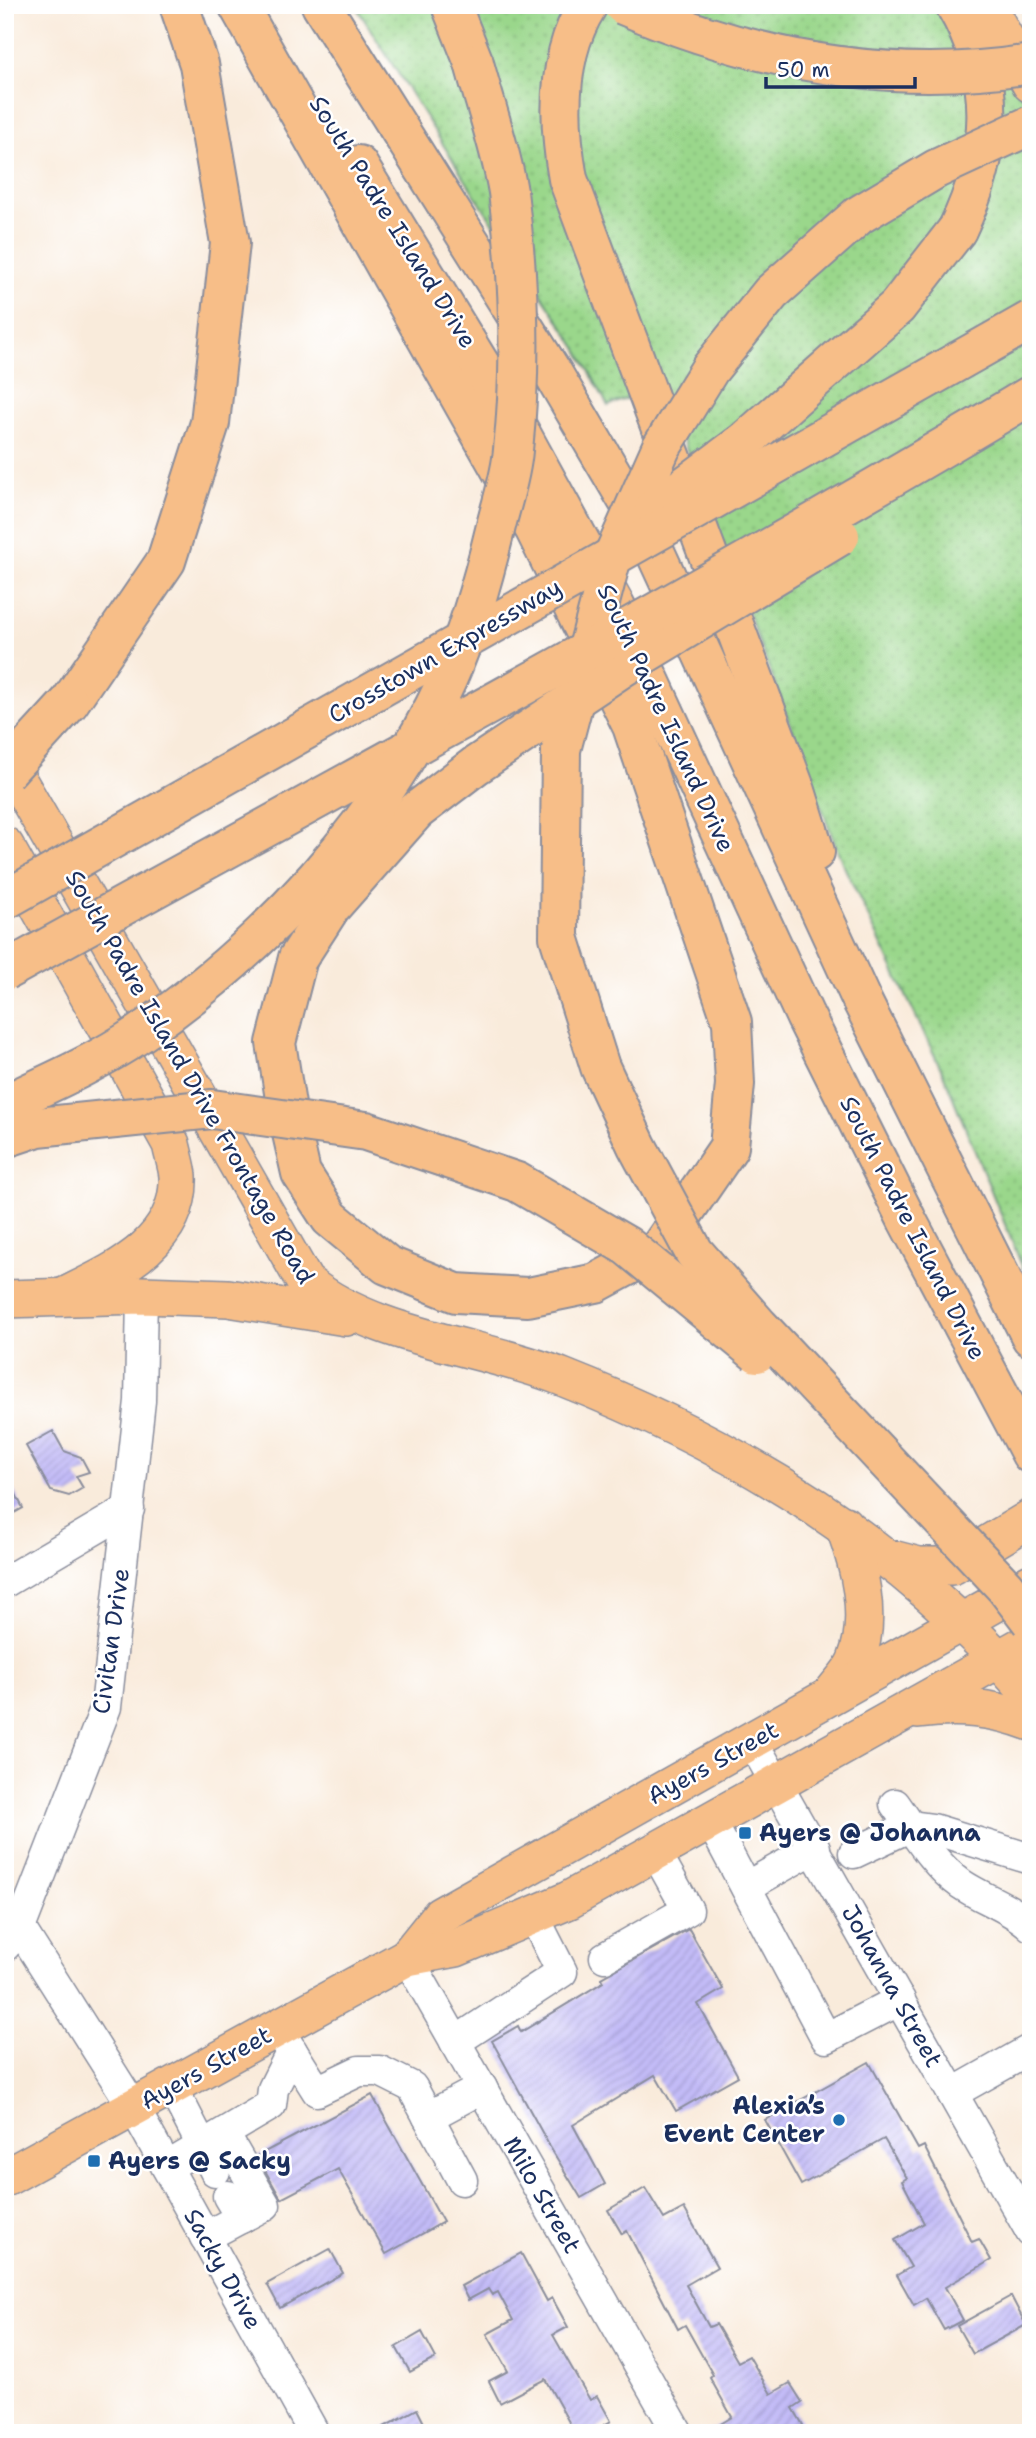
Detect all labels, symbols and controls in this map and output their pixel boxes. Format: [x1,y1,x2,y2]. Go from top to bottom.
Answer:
scale bar [766,46,915,90]
text: 50 m [777,56,830,84]
street label: South Padre Island Drive [302,90,484,354]
street label: Crosstown Expressway [323,571,567,731]
street label: South Padre Island Drive [590,579,742,857]
street label: South Padre Island Drive Frontage Road [58,864,322,1290]
street label: South Padre Island Drive [832,1091,994,1365]
street label: Civitan Drive [85,1566,137,1716]
street label: Ayers Street [642,1714,784,1812]
place label: Ayers @ Johanna [759,1817,981,1849]
marker: Ayers @ Johanna [737,1825,753,1841]
street label: Johanna Street [834,1899,950,2073]
street label: Ayers Street [135,2019,277,2117]
place label: Alexia’s Event Center [663,2090,825,2150]
marker: Alexia’s Event Center [831,2112,847,2128]
street label: Milo Street [496,2131,588,2259]
place label: Ayers @ Sacky [108,2145,291,2177]
marker: Ayers @ Sacky [86,2153,102,2169]
street label: Sacky Drive [177,2203,269,2335]

